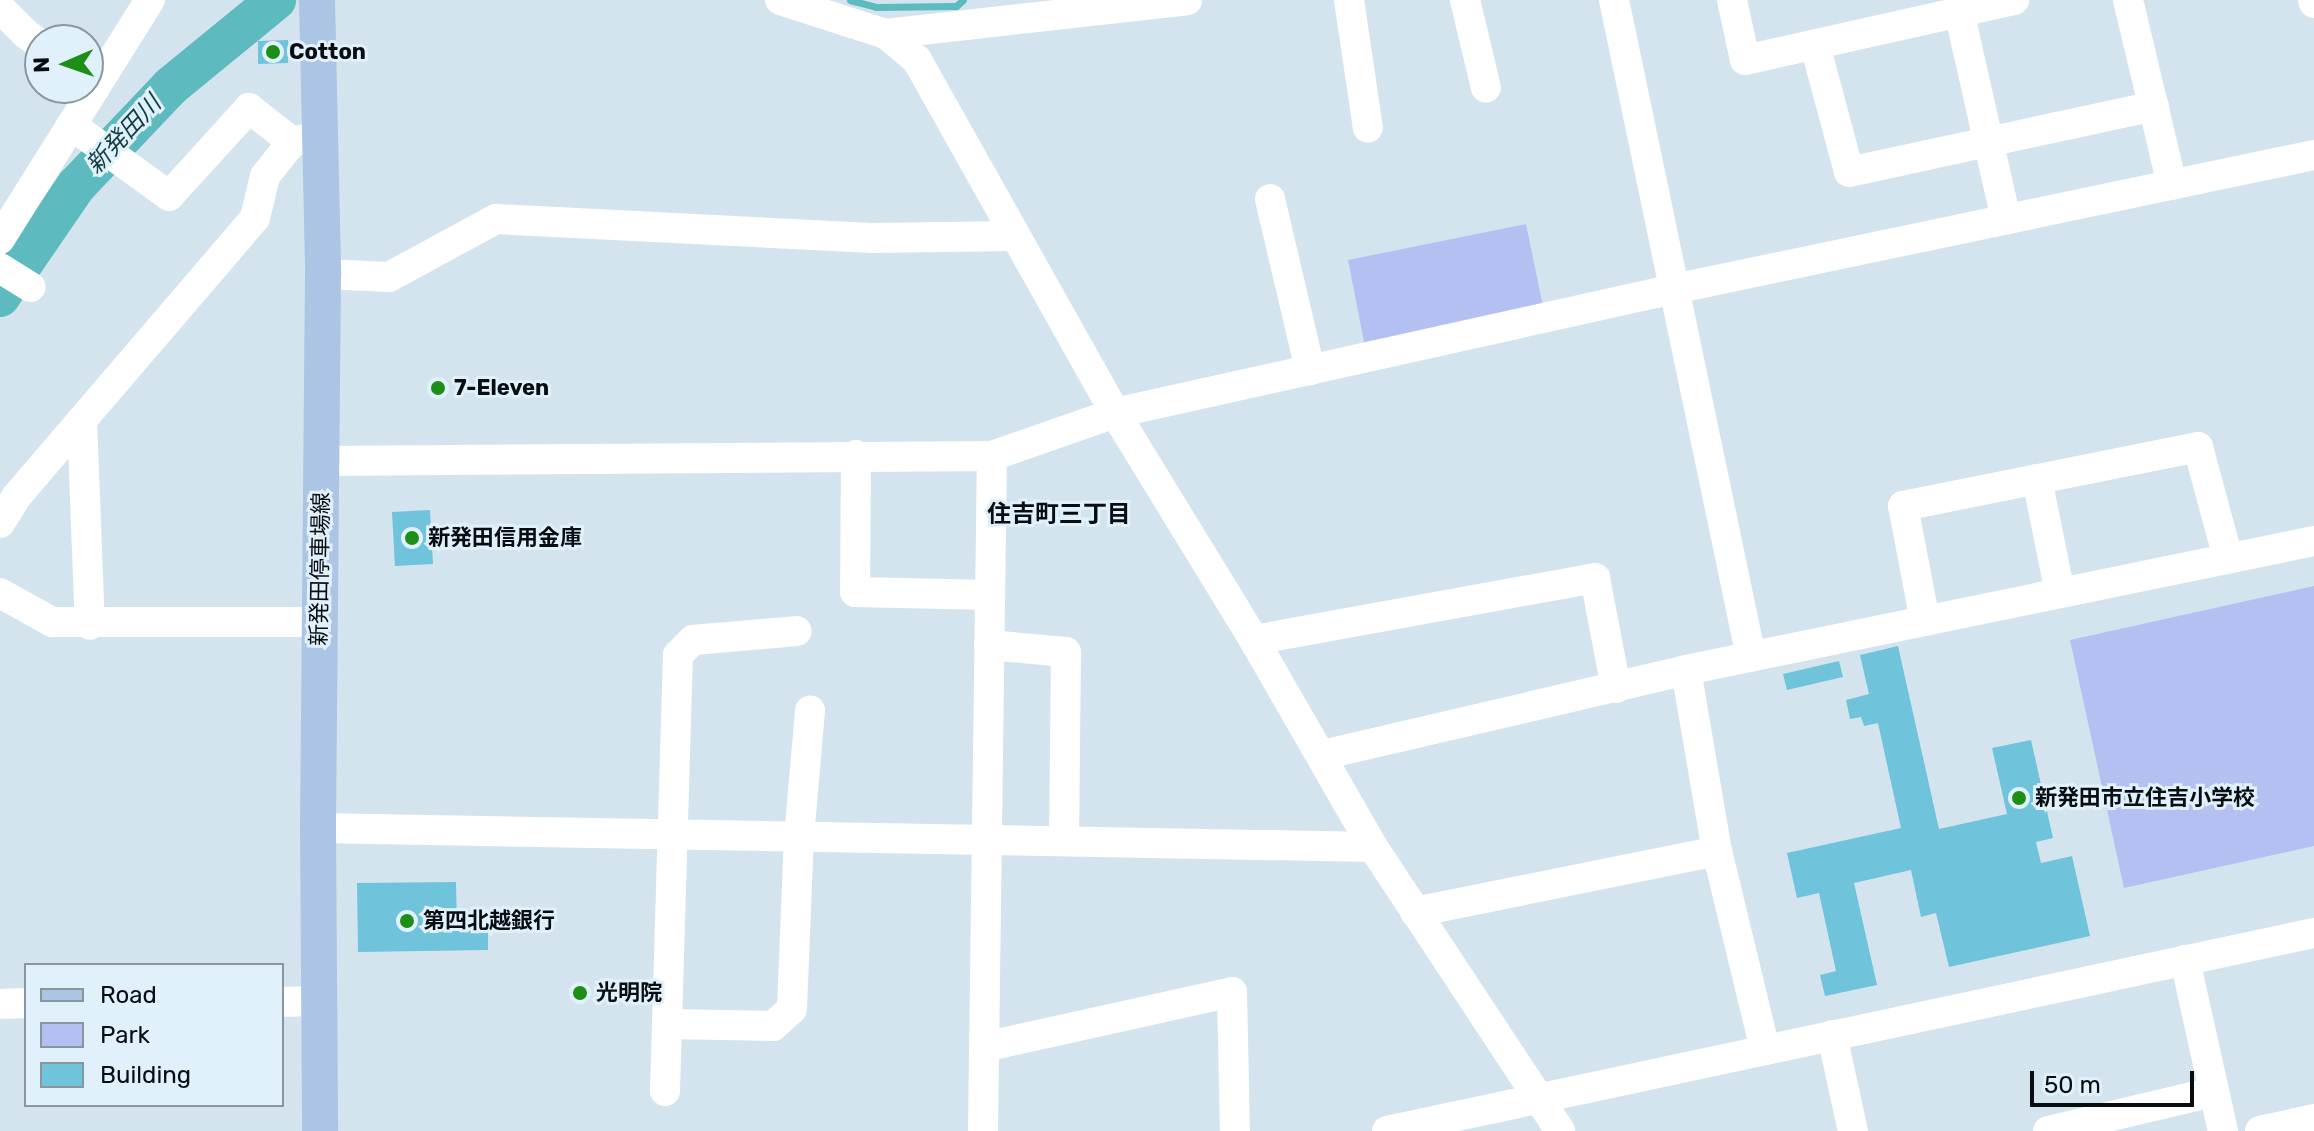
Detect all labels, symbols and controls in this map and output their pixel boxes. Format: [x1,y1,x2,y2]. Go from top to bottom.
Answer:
north arrow [24,24,104,104]
place label: Cotton [289,39,366,65]
marker: Cotton [264,43,282,61]
text: N [28,56,55,73]
water label: 新発田川 [81,90,167,180]
place label: 7-Eleven [454,375,549,401]
marker: 7-Eleven [429,379,447,397]
street label: 新発田停車場線 [305,492,335,646]
district label: 住吉町三丁目 [987,501,1131,529]
place label: 新発田信用金庫 [428,525,582,551]
marker: 新発田信用金庫 [403,529,421,547]
place label: 新発田市立住吉小学校 [2035,785,2255,811]
marker: 新発田市立住吉小学校 [2010,789,2028,807]
place label: 第四北越銀行 [423,908,555,934]
marker: 第四北越銀行 [398,912,416,930]
legend [24,963,284,1107]
place label: 光明院 [596,980,662,1006]
text: Road [100,981,157,1009]
marker: 光明院 [571,984,589,1002]
text: Park [100,1021,150,1049]
scale bar [2034,1055,2198,1105]
text: Building [100,1061,191,1089]
text: 50 m [2044,1071,2101,1099]

